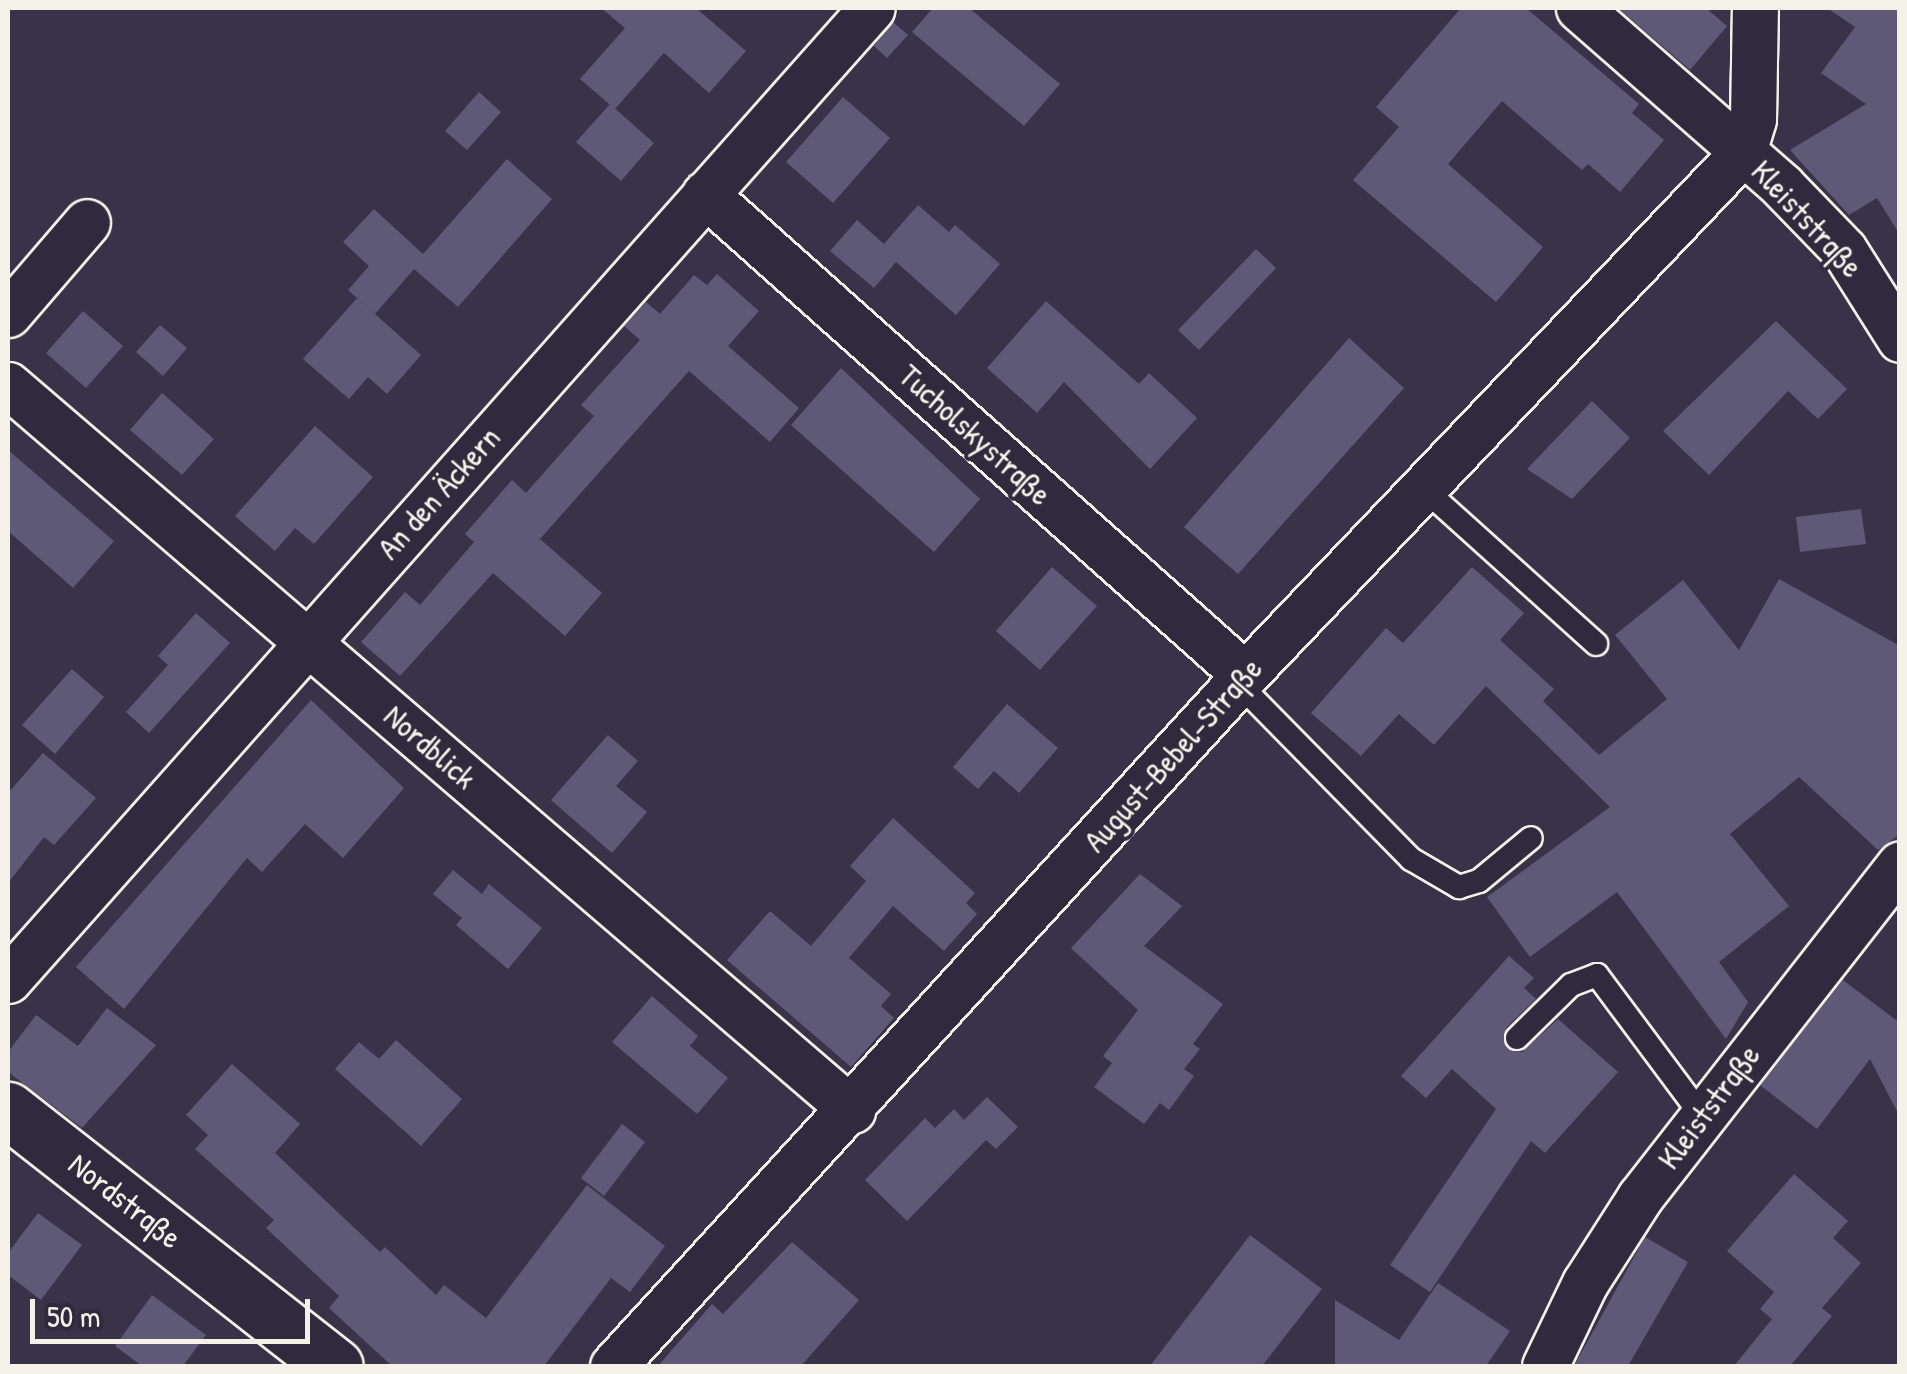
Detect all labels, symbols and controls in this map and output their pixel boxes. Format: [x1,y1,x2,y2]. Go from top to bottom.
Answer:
street label: Kleiststraße [1743,152,1871,286]
street label: Tucholskystraße [891,356,1059,514]
street label: An den Äckern [369,419,509,567]
street label: August-Bebel-Straße [1076,650,1270,860]
street label: Nordblick [376,697,484,797]
street label: Kleiststraße [1650,1037,1768,1177]
street label: Nordstraße [61,1145,189,1257]
scale bar [35,1279,315,1341]
text: 50 m [47,1296,100,1336]

